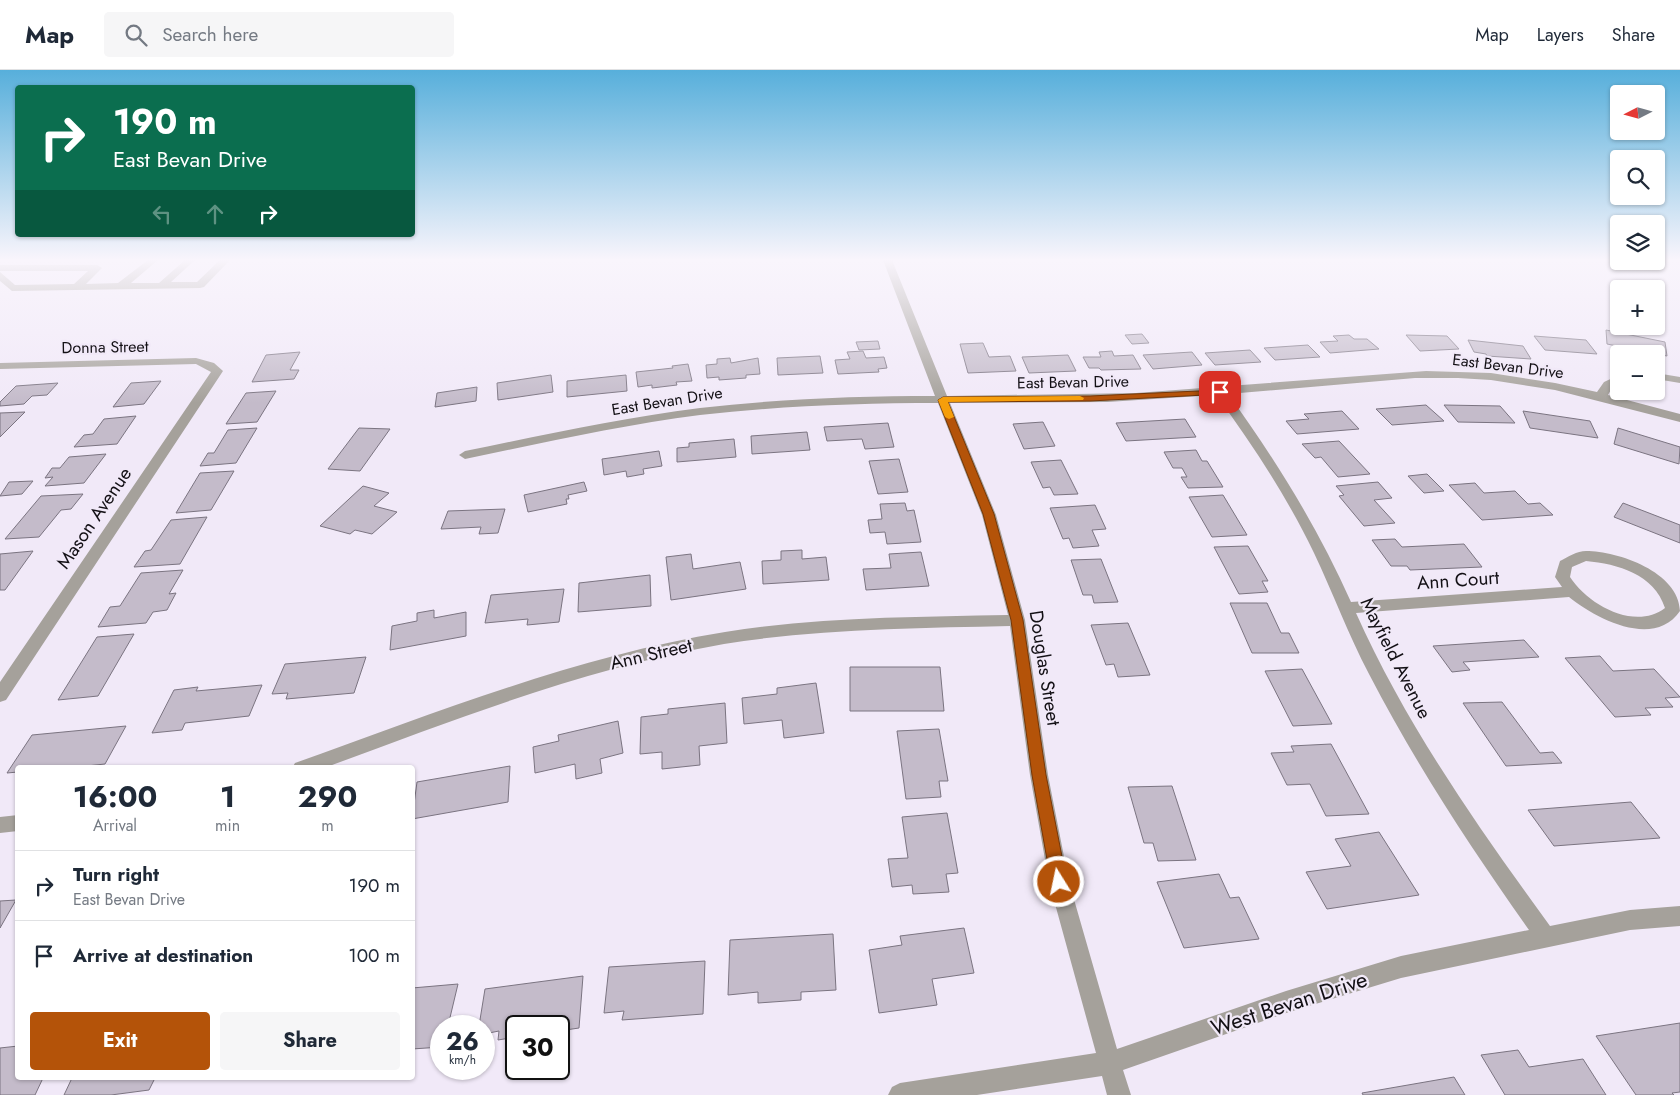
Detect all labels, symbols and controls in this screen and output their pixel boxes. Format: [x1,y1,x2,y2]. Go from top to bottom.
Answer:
search box [104,12,454,57]
text: Map [25,17,74,52]
icon: search [122,21,150,49]
text: Search here [162,21,258,48]
text: Map [1475,22,1509,48]
text: Layers [1537,22,1584,48]
text: Share [1612,22,1655,48]
north arrow [1610,85,1665,140]
map controls [1610,85,1665,400]
text: 190 m [113,97,217,147]
icon: right [30,105,95,170]
text: East Bevan Drive [113,143,267,175]
button: search [1610,150,1665,205]
icon: left [148,200,176,228]
icon: ahead [201,200,229,228]
icon: right [254,200,282,228]
button: layers [1610,215,1665,270]
button: + [1610,280,1665,335]
street label: Donna Street [61,335,149,359]
button: − [1610,345,1665,400]
street label: East Bevan Drive [1451,348,1565,384]
street label: East Bevan Drive [1017,370,1129,394]
pin [1199,371,1241,413]
icon: arrive [1206,378,1234,406]
street label: East Bevan Drive [610,381,724,421]
street label: Mason Avenue [50,462,138,574]
street label: Ann Court [1416,564,1501,596]
street label: Mayfield Avenue [1354,593,1438,724]
street label: Douglas Street [1023,608,1067,728]
street label: Ann Street [607,631,695,677]
text: 16:00 [73,775,157,818]
text: 1 [220,775,235,818]
text: 290 [298,775,357,818]
text: Arrival [93,814,137,837]
text: min [215,814,240,837]
text: m [321,814,334,837]
position arrow [1032,855,1084,907]
text: Turn right [73,861,159,888]
icon: right [30,872,58,900]
text: 190 m [349,872,400,899]
text: East Bevan Drive [73,888,185,911]
icon: arrive [30,942,58,970]
text: Arrive at destination [73,942,253,969]
text: 100 m [348,942,400,969]
street label: West Bevan Drive [1207,963,1371,1043]
button: Exit [30,1012,210,1070]
button: Share [220,1012,400,1070]
speed limit sign: 30 [505,1015,570,1080]
text: 26 [446,1023,479,1059]
text: km/h [449,1051,476,1069]

